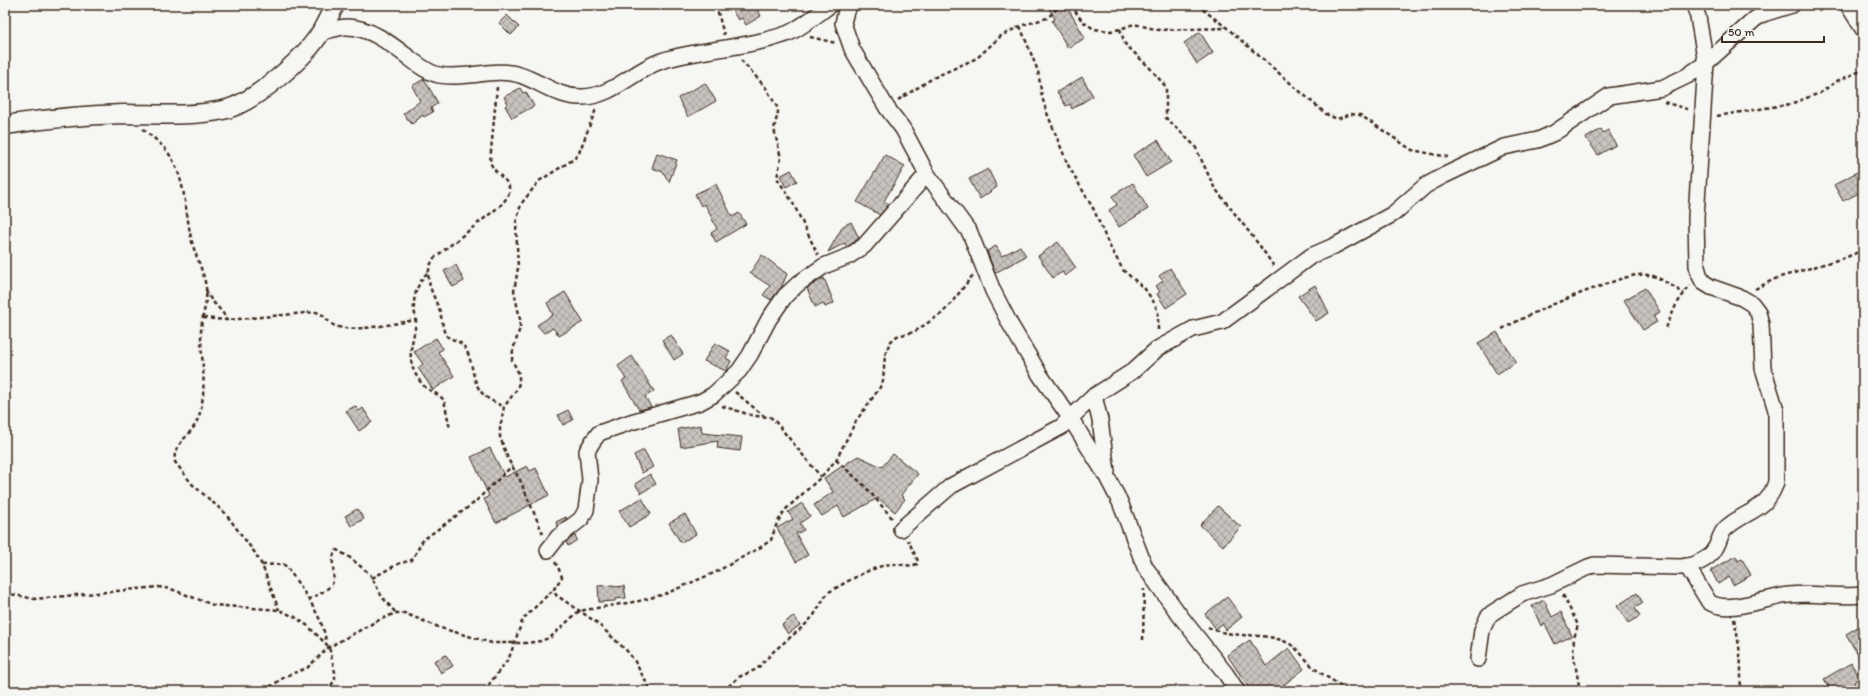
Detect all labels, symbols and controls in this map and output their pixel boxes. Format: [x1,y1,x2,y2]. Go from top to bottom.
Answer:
scale bar [1722,18,1824,44]
text: 50 m [1728,25,1754,39]

